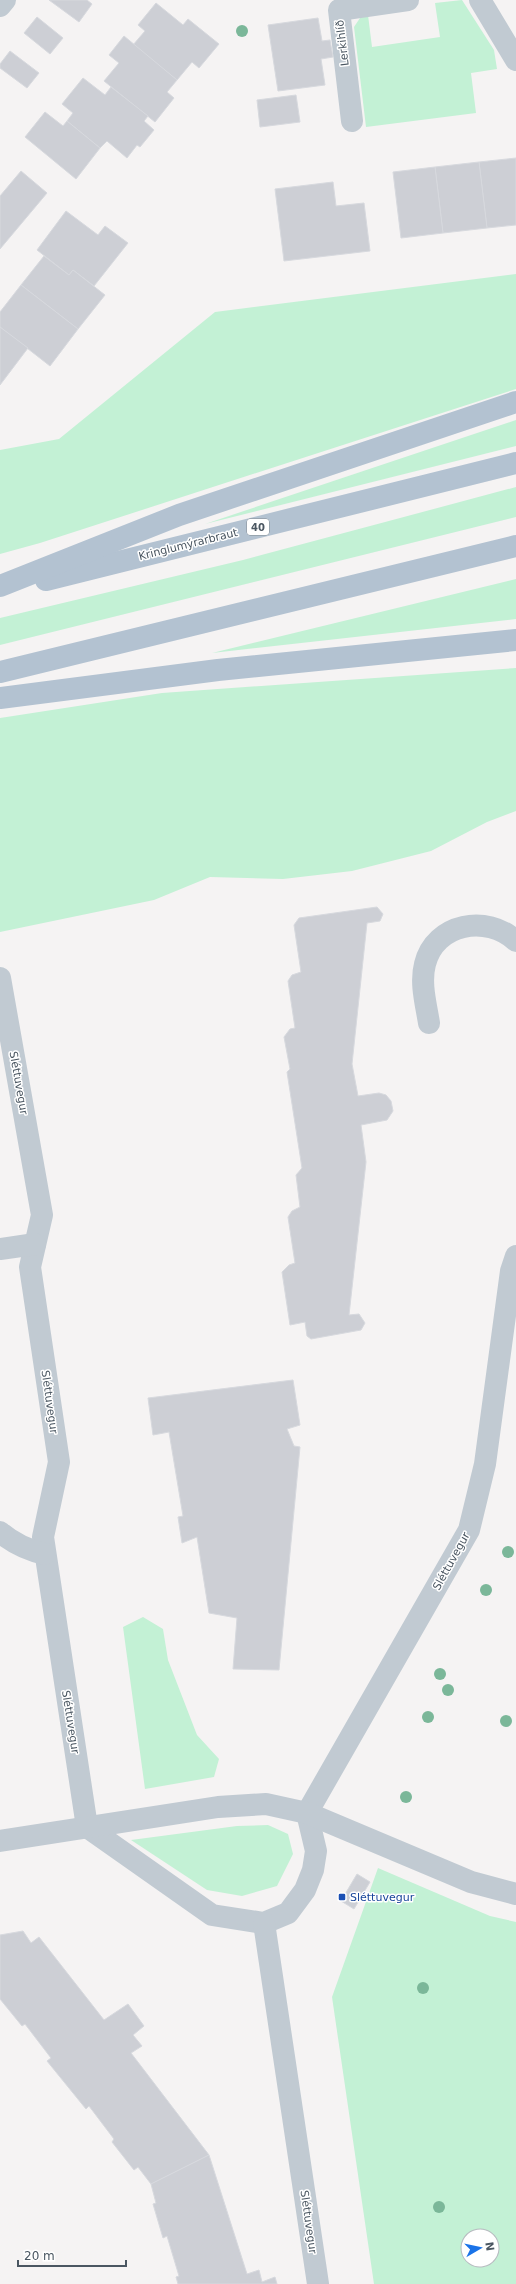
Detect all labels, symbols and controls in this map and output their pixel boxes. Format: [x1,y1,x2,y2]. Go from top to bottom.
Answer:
street label: Lerkihlíð [333,19,352,67]
road number: 40 [247,519,269,535]
street label: Kringlumýrarbraut [137,526,240,563]
street label: Sléttuvegur [7,1050,31,1116]
street label: Sléttuvegur [39,1369,60,1435]
street label: Sléttuvegur [430,1530,473,1592]
street label: Sléttuvegur [59,1689,82,1755]
place label: Sléttuvegur [350,1891,415,1904]
marker: Sléttuvegur [337,1892,347,1902]
street label: Sléttuvegur [298,2189,319,2255]
north arrow [460,2228,500,2268]
text: N [482,2241,497,2252]
scale bar [18,2242,126,2268]
text: 20 m [24,2249,55,2263]

